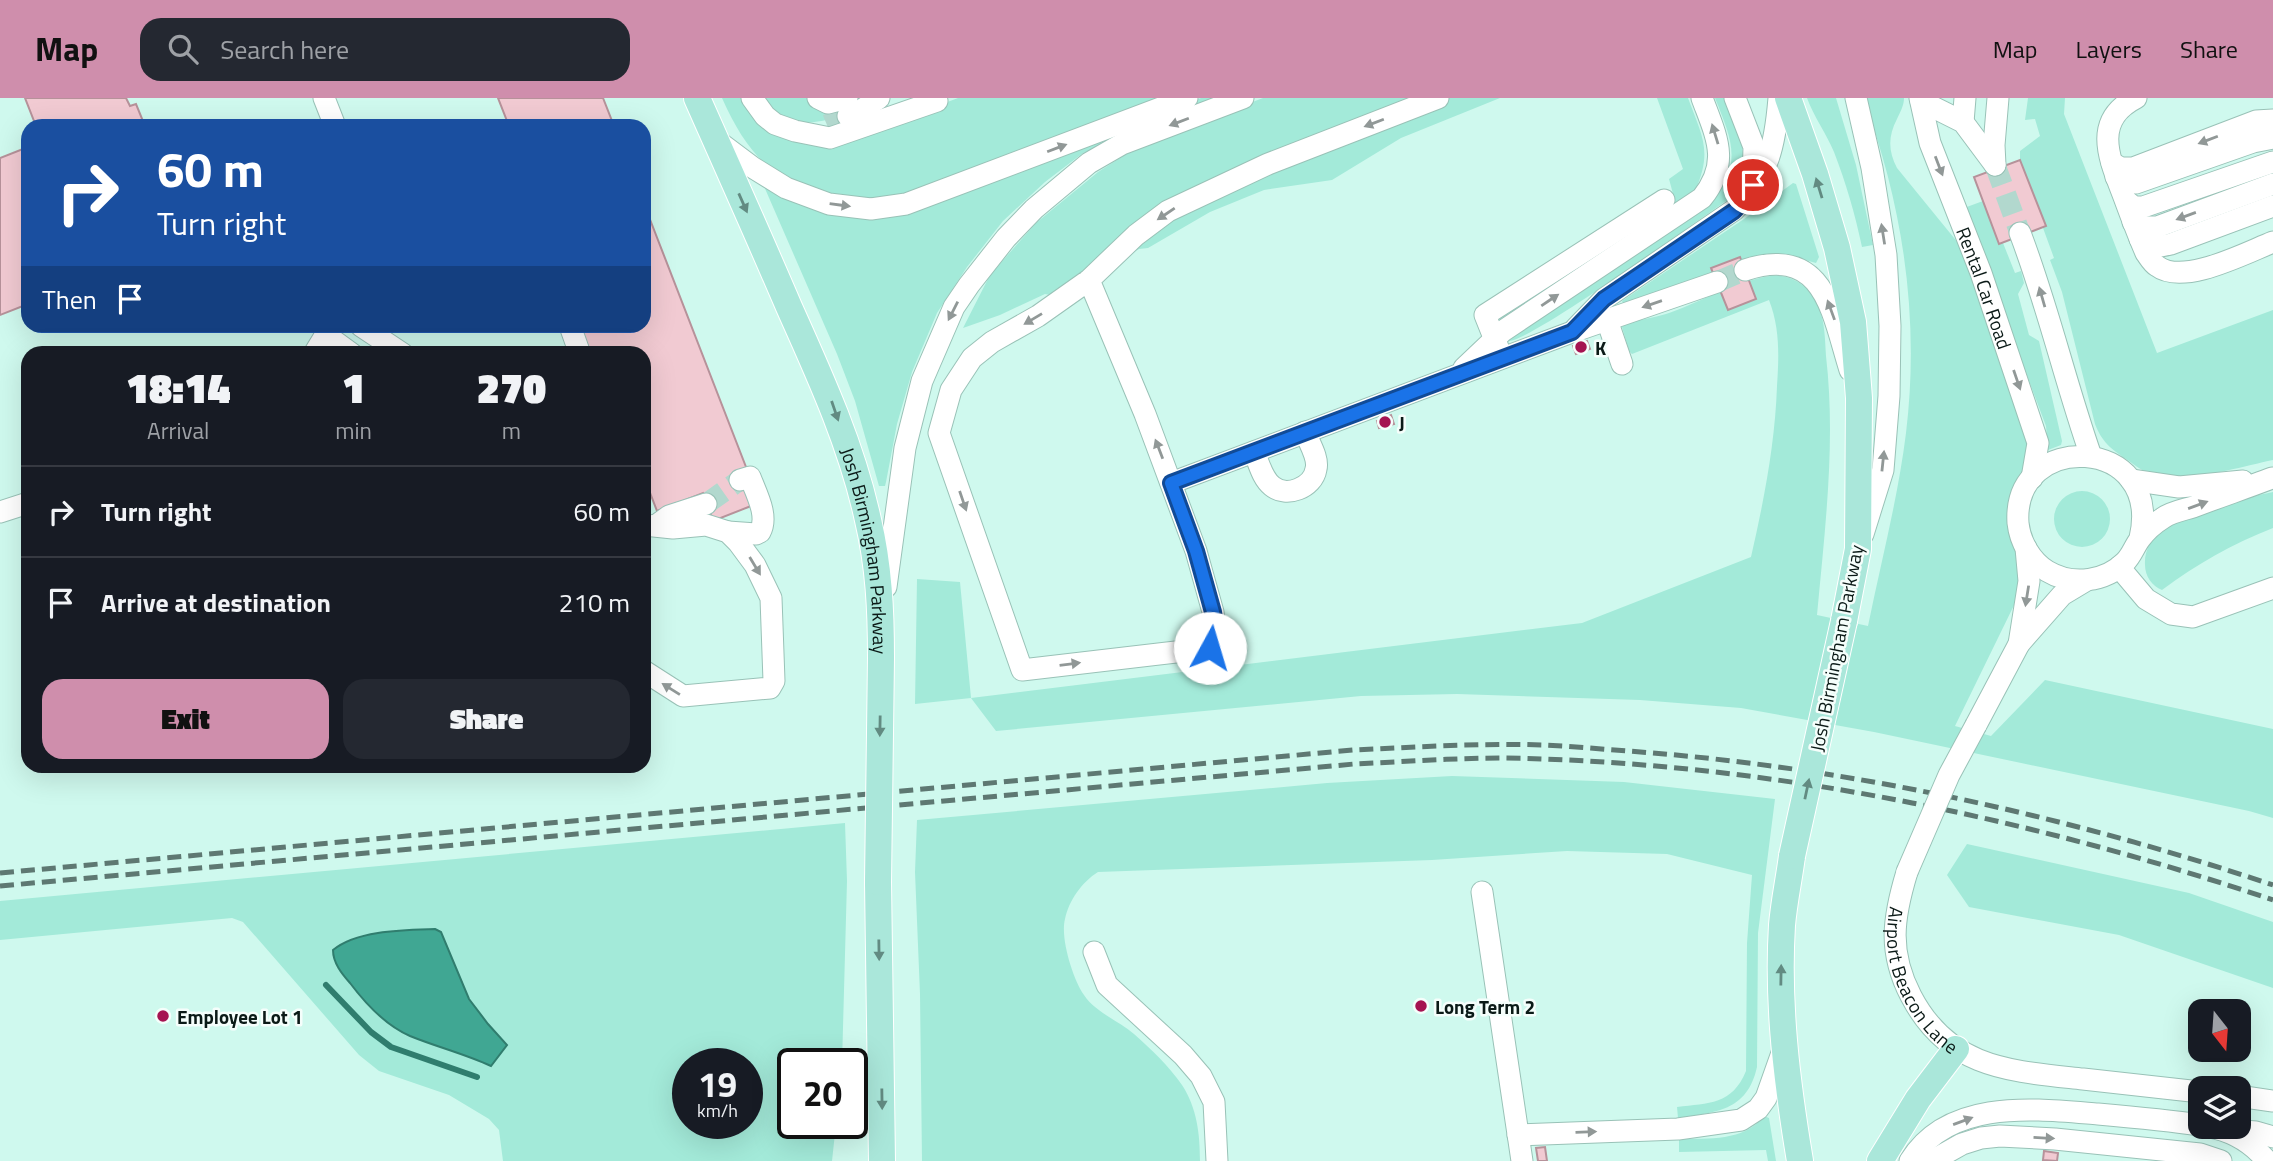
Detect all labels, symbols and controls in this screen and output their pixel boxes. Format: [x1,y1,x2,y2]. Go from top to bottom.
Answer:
search box [140,18,630,81]
text: Map [35,24,98,74]
icon: search [164,30,202,68]
text: Search here [220,30,349,69]
text: Map [1993,31,2038,67]
text: Layers [2076,31,2142,67]
text: Share [2180,31,2238,67]
one-way arrow [1168,117,1189,128]
one-way arrow [1363,117,1384,128]
one-way arrow [1709,123,1719,144]
text: 60 m [157,131,264,206]
one-way arrow [2198,135,2219,146]
one-way arrow [1046,142,1067,153]
icon: right [42,147,133,238]
pin [1723,155,1783,215]
one-way arrow [1934,156,1945,177]
icon: arrive [1734,166,1772,204]
one-way arrow [1813,177,1823,198]
one-way arrow [737,193,749,213]
text: Turn right [157,199,286,247]
one-way arrow [829,200,851,211]
one-way arrow [1156,207,1176,220]
one-way arrow [2175,211,2196,222]
street label: Rental Car Road [1950,222,2020,353]
one-way arrow [1877,223,1888,245]
text: Then [42,280,97,319]
icon: arrive [111,280,149,318]
one-way arrow [2037,286,2047,307]
one-way arrow [1540,293,1560,306]
one-way arrow [1642,299,1663,310]
one-way arrow [1825,300,1836,321]
one-way arrow [948,301,959,321]
one-way arrow [1023,313,1042,325]
place label: K [1595,333,1606,362]
marker: K [1573,339,1589,355]
text: 18:14 [126,355,230,419]
text: 1 [342,355,365,419]
text: 270 [477,355,546,419]
one-way arrow [2012,370,2023,391]
one-way arrow [830,401,841,422]
place label: J [1399,408,1405,437]
text: Arrival [147,413,209,448]
text: min [335,413,372,448]
text: m [502,413,521,448]
marker: J [1377,414,1393,430]
one-way arrow [1153,439,1164,460]
street label: Josh Birmingham Parkway [834,443,896,654]
one-way arrow [1878,449,1889,471]
one-way arrow [958,491,969,512]
text: Turn right [101,492,212,531]
text: 60 m [573,492,630,531]
icon: right [42,493,80,531]
one-way arrow [2188,499,2209,510]
street label: Josh Birmingham Parkway [1802,542,1870,754]
one-way arrow [749,557,762,576]
text: Arrive at destination [101,583,331,622]
text: 210 m [559,583,630,622]
icon: arrive [42,584,80,622]
one-way arrow [2021,585,2032,607]
position arrow [1173,611,1247,685]
one-way arrow [1060,659,1082,670]
button: Exit [42,679,329,759]
button: Share [343,679,630,759]
one-way arrow [662,683,681,696]
one-way arrow [874,715,886,737]
one-way arrow [1802,778,1813,800]
street label: Airport Beacon Lane [1881,905,1965,1060]
one-way arrow [874,939,885,961]
one-way arrow [1776,963,1787,985]
place label: Long Term 2 [1435,992,1535,1021]
marker: Long Term 2 [1413,998,1429,1014]
north arrow [2188,999,2250,1062]
map controls [2188,999,2251,1139]
place label: Employee Lot 1 [177,1002,303,1031]
marker: Employee Lot 1 [155,1008,171,1024]
speed limit sign: 20 [777,1048,868,1139]
text: 19 [698,1057,737,1111]
button: layers [2188,1076,2251,1139]
one-way arrow [876,1089,888,1111]
text: km/h [697,1097,738,1124]
one-way arrow [1952,1115,1973,1126]
one-way arrow [1575,1127,1597,1138]
one-way arrow [2033,1133,2055,1144]

